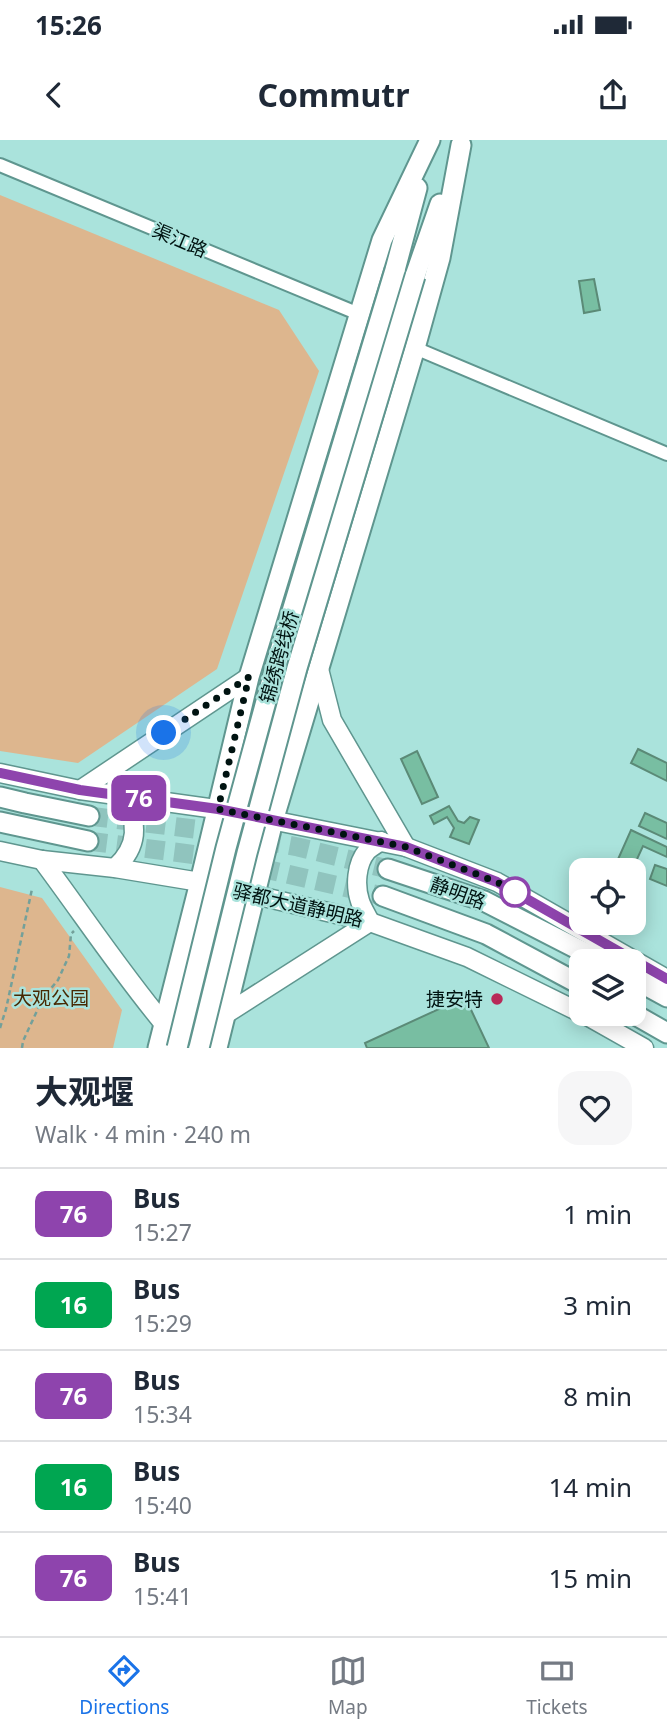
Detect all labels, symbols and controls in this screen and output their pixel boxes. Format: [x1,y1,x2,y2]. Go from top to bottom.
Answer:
text: 15:26 [35,7,102,43]
text: Commutr [258,73,409,116]
icon: back [35,76,73,114]
icon: share [594,76,632,114]
street label: 渠江路 [149,217,211,263]
street label: 锦绣跨线桥 [253,608,305,706]
your location [146,715,181,750]
line badge: 76 [108,775,170,821]
text: 76 [125,781,153,814]
map controls [569,858,646,1026]
button: locate [569,858,646,935]
street label: 静明路 [427,871,489,915]
street label: 驿都大道静明路 [230,877,366,933]
unlabelled marker [500,877,530,907]
button: layers [569,949,646,1026]
park label: 大观公园 [13,985,89,1011]
place label: 捷安特 [426,986,483,1012]
marker: 捷安特 [489,991,505,1007]
text: 大观堰 [35,1069,134,1114]
button: heart [558,1071,632,1145]
text: Walk · 4 min · 240 m [35,1118,251,1150]
text: Bus [133,1180,180,1216]
text: 1 min [563,1196,632,1232]
text: 76 [60,1197,87,1230]
text: 15:27 [133,1216,192,1248]
text: Bus [133,1271,180,1307]
text: 3 min [563,1287,632,1323]
text: 16 [60,1288,87,1321]
text: 15:29 [133,1307,192,1339]
text: Bus [133,1362,180,1398]
text: 8 min [563,1378,632,1414]
text: 76 [60,1379,87,1412]
text: 15:34 [133,1398,192,1430]
text: Bus [133,1453,180,1489]
text: 14 min [548,1469,632,1505]
text: 16 [60,1470,87,1503]
text: 15:40 [133,1489,192,1521]
text: Bus [133,1544,180,1580]
text: 15 min [548,1560,632,1596]
text: 76 [60,1561,87,1594]
text: 15:41 [133,1580,192,1612]
tab: Directions [79,1652,169,1720]
tab: Map [328,1652,368,1720]
tab: Tickets [526,1652,588,1720]

